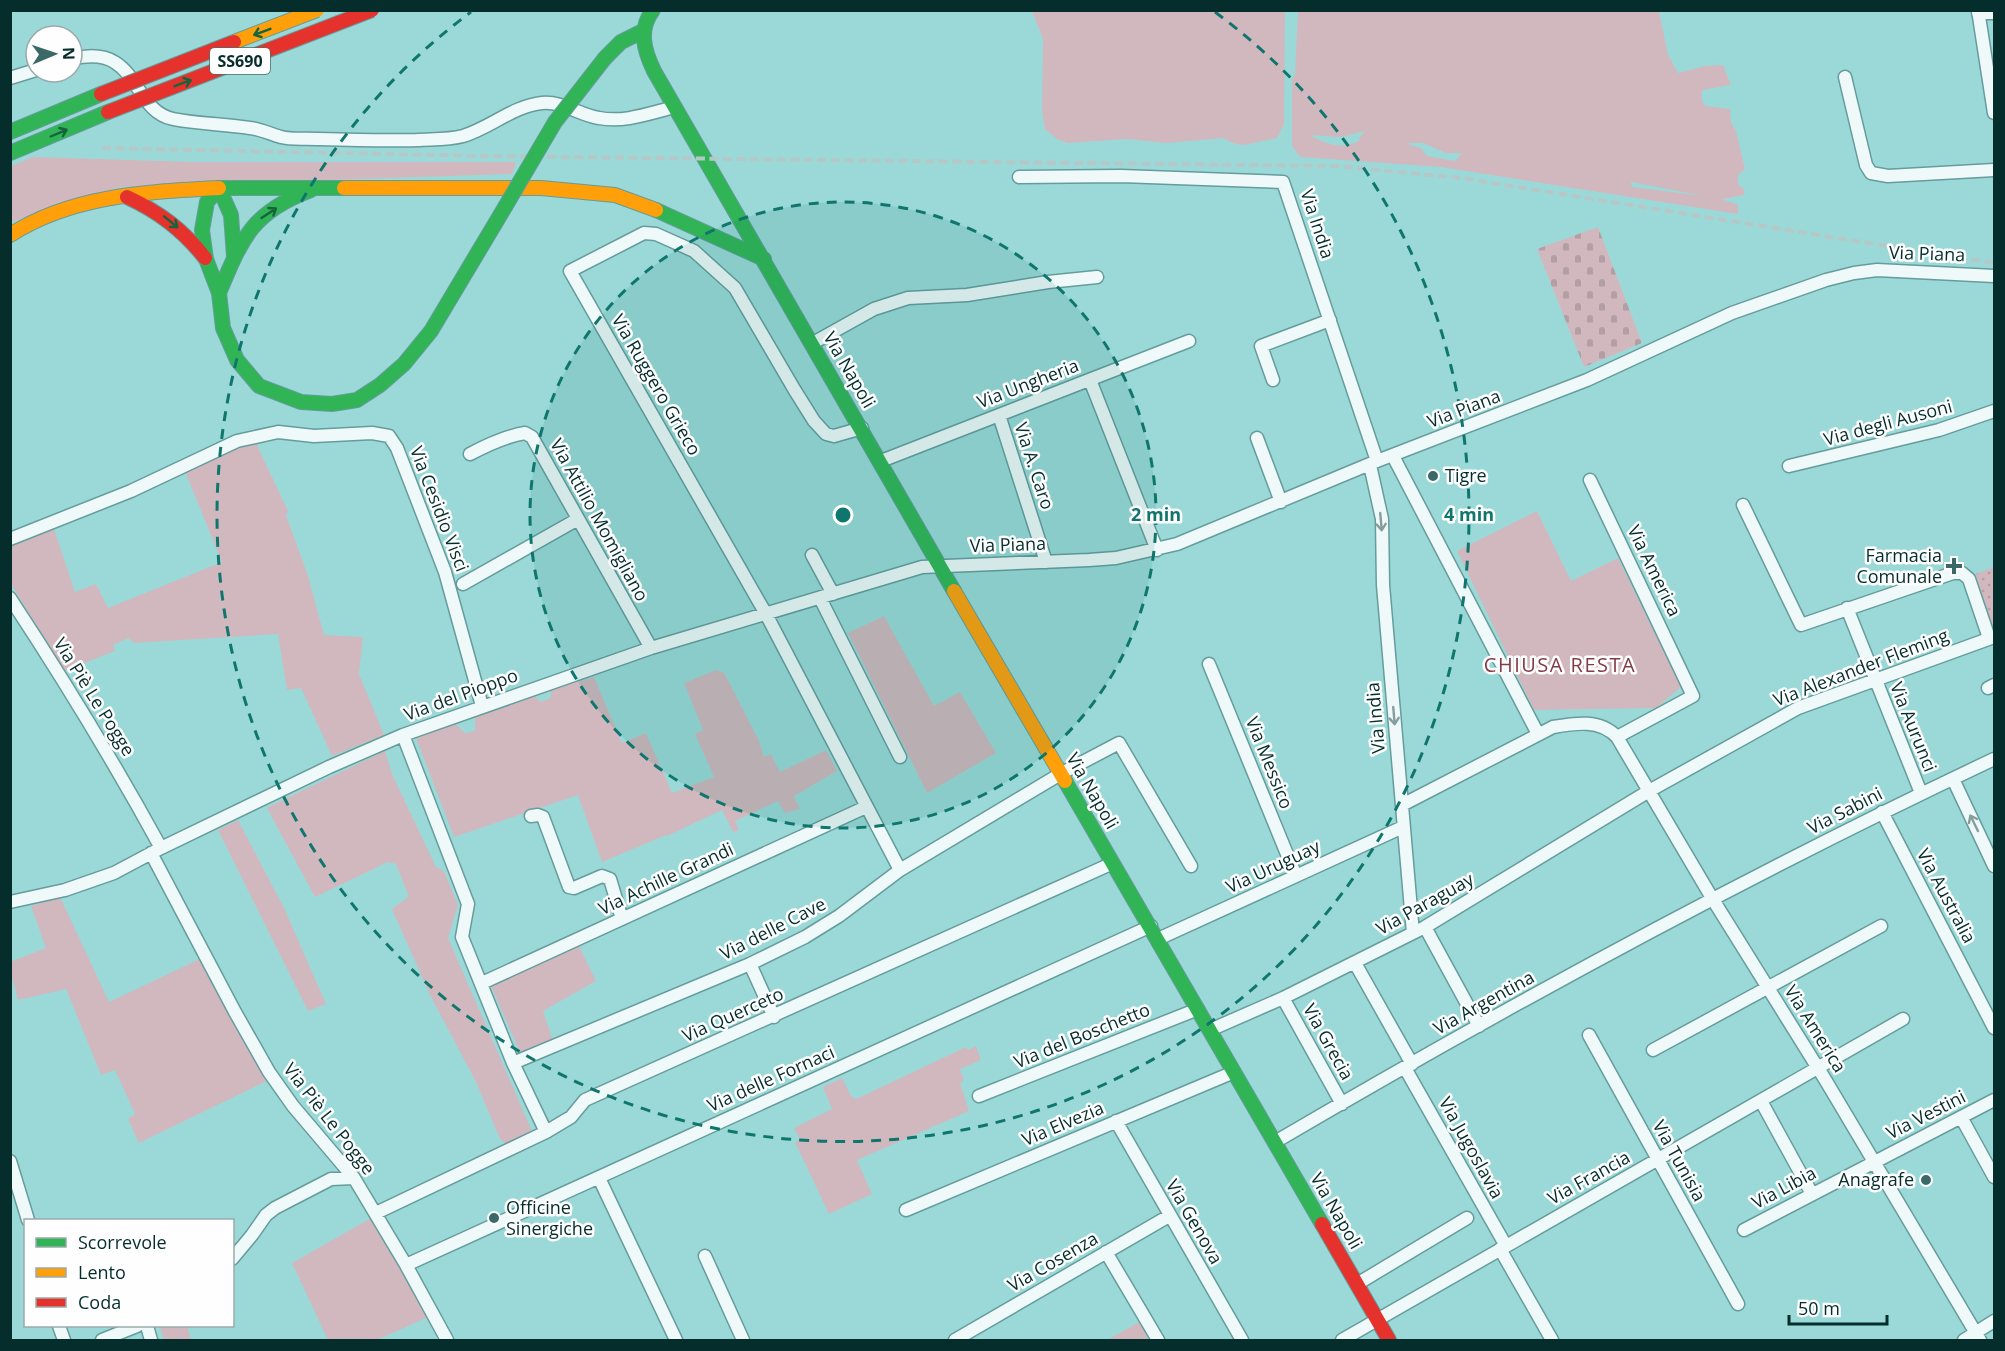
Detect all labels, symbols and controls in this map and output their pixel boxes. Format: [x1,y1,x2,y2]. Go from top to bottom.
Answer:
north arrow [24,24,84,84]
one-way arrow [254,27,272,38]
text: N [58,47,80,60]
road number: SS690 [210,48,270,74]
one-way arrow [173,77,191,88]
one-way arrow [50,127,68,138]
street label: Via India [1295,186,1340,261]
one-way arrow [260,206,277,218]
one-way arrow [163,215,179,228]
street label: Via Piana [1888,240,1966,266]
street label: Via Ruggero Grieco [607,310,707,459]
street label: Via Napoli [818,327,881,412]
street label: Via Ungheria [973,353,1082,413]
street label: Via Piana [1424,383,1504,433]
street label: Via degli Ausoni [1821,393,1955,451]
street label: Via A. Caro [1010,419,1060,512]
street label: Via Attilio Momigliano [545,434,655,605]
street label: Via Cesidio Visci [405,442,475,575]
place label: Tigre [1445,463,1487,487]
marker: Tigre [1426,469,1440,483]
text: 2 min [1131,502,1181,526]
text: 4 min [1444,502,1494,526]
centre of rings [833,505,853,525]
one-way arrow [1376,512,1387,531]
street label: Via America [1622,521,1687,620]
street label: Via Piana [969,531,1047,557]
place label: Farmacia Comunale [1856,543,1942,588]
marker: Farmacia Comunale [1947,559,1961,573]
street label: Via Alexander Fleming [1770,623,1952,712]
street label: Via Piè Le Pogge [49,633,141,760]
district label: CHIUSA RESTA [1484,651,1636,678]
street label: Via del Pioppo [400,662,521,726]
street label: Via Aurunci [1885,678,1943,775]
street label: Via India [1360,681,1390,755]
one-way arrow [1389,706,1400,726]
street label: Via Messico [1241,713,1299,812]
street label: Via Napoli [1061,748,1124,833]
street label: Via Sabini [1803,781,1886,839]
one-way arrow [1967,814,1979,832]
street label: Via Uruguay [1222,833,1324,898]
street label: Via Achille Grandi [594,836,737,920]
street label: Via Australia [1912,844,1982,947]
street label: Via Paraguay [1371,866,1478,940]
street label: Via delle Cave [716,891,829,965]
street label: Via Argentina [1429,965,1538,1040]
street label: Via America [1780,980,1852,1077]
street label: Via Querceto [678,981,787,1047]
street label: Via del Boschetto [1010,997,1153,1073]
street label: Via Grecia [1298,999,1360,1084]
street label: Via delle Fornaci [703,1039,838,1117]
street label: Via Piè Le Pogge [279,1058,381,1179]
street label: Via Vestini [1882,1084,1969,1144]
street label: Via Jugoslavia [1434,1092,1510,1203]
street label: Via Elvezia [1018,1095,1107,1151]
street label: Via Tunisia [1648,1116,1712,1206]
street label: Via Francia [1543,1145,1634,1210]
street label: Via Libia [1747,1160,1820,1214]
place label: Anagrafe [1838,1167,1914,1191]
street label: Via Napoli [1305,1168,1368,1253]
marker: Anagrafe [1919,1173,1933,1187]
street label: Via Genova [1161,1175,1229,1268]
place label: Officine Sinergiche [506,1195,593,1240]
marker: Officine Sinergiche [487,1211,501,1225]
legend [24,1219,234,1327]
street label: Via Cosenza [1003,1226,1102,1297]
text: Scorrevole [78,1230,167,1254]
text: Lento [78,1260,126,1284]
scale bar [1789,1288,1886,1326]
text: Coda [78,1290,121,1314]
text: 50 m [1798,1296,1840,1320]

